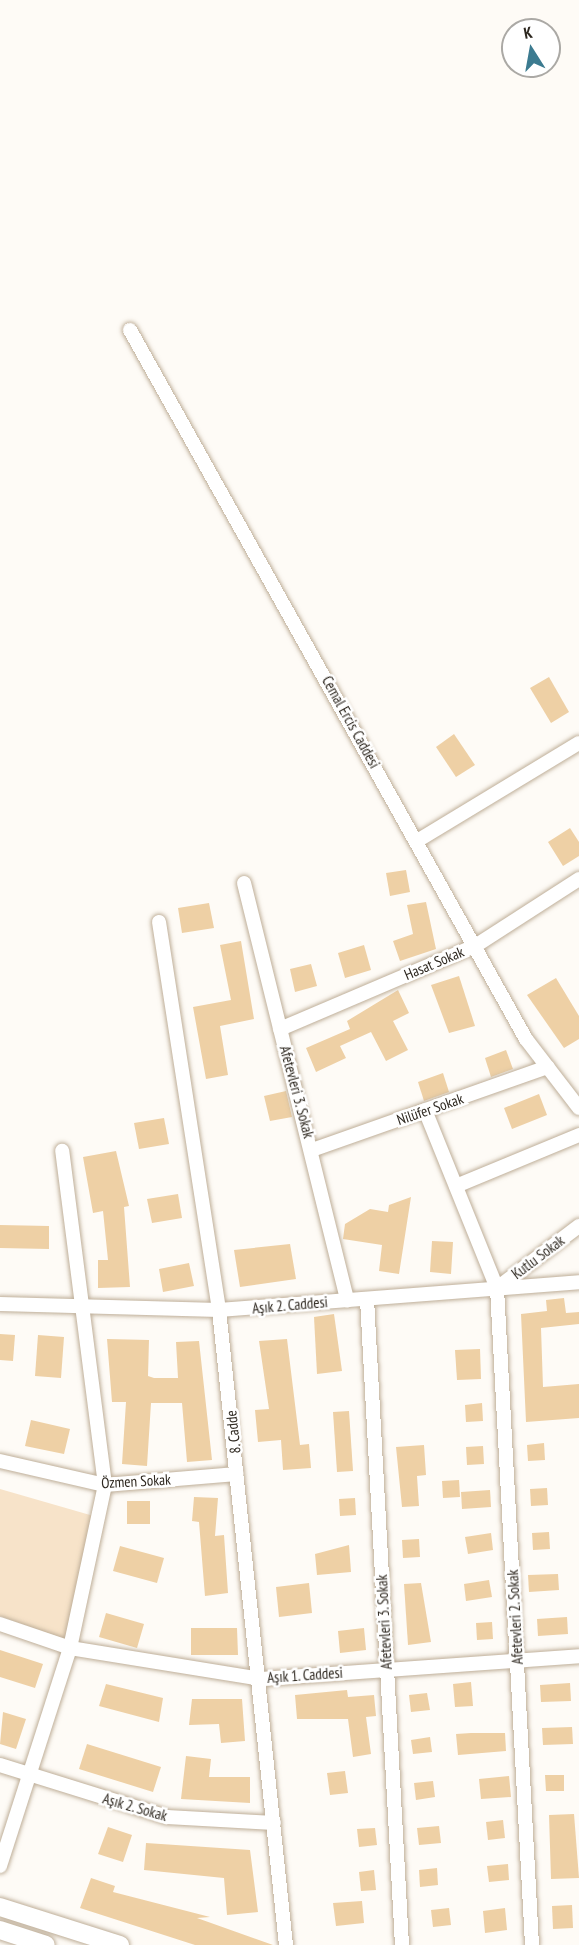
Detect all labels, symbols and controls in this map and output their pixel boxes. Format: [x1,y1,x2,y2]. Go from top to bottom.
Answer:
north arrow [501,18,561,78]
text: K [522,22,534,43]
street label: Cemal Ercis Caddesi [318,673,384,771]
street label: Hasat Sokak [402,942,466,984]
street label: Afetevleri 3. Sokak [276,1043,318,1141]
street label: Nilüfer Sokak [394,1089,466,1129]
street label: Kutlu Sokak [508,1231,568,1283]
street label: Aşık 2. Caddesi [251,1293,329,1317]
street label: 8. Cadde [222,1409,244,1455]
street label: Özmen Sokak [101,1470,171,1492]
street label: Afetevleri 2. Sokak [503,1569,527,1665]
street label: Afetevleri 3. Sokak [372,1574,396,1670]
street label: Aşık 1. Caddesi [266,1663,344,1687]
street label: Aşık 2. Sokak [100,1789,170,1825]

